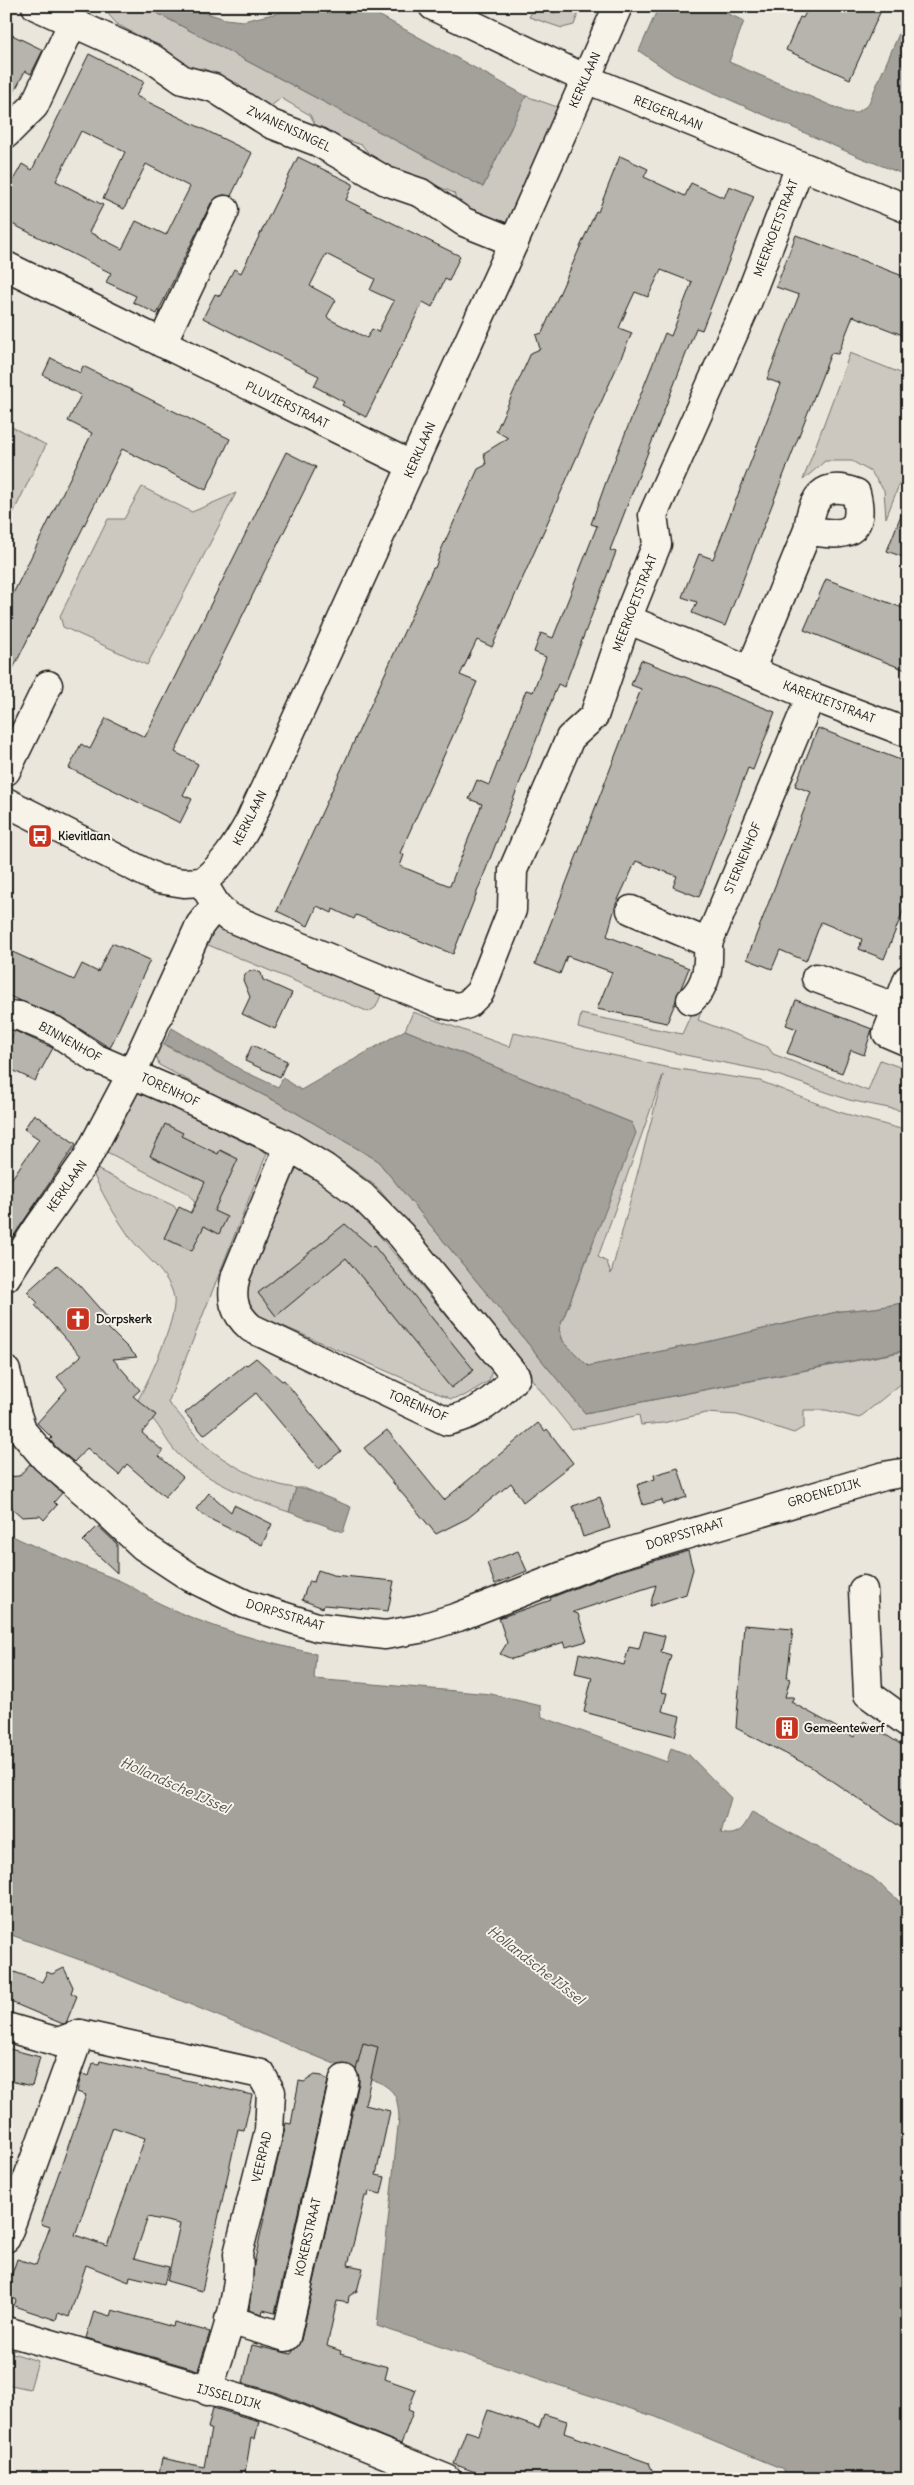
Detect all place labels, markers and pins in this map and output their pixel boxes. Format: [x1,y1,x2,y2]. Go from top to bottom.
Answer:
bus stop icon: Kievitlaan [27,823,53,849]
place label: Kievitlaan [58,828,110,843]
church icon: Dorpskerk [65,1306,91,1332]
place label: Dorpskerk [96,1311,152,1327]
building icon: Gemeentewerf [774,1715,800,1741]
place label: Gemeentewerf [804,1720,886,1735]

